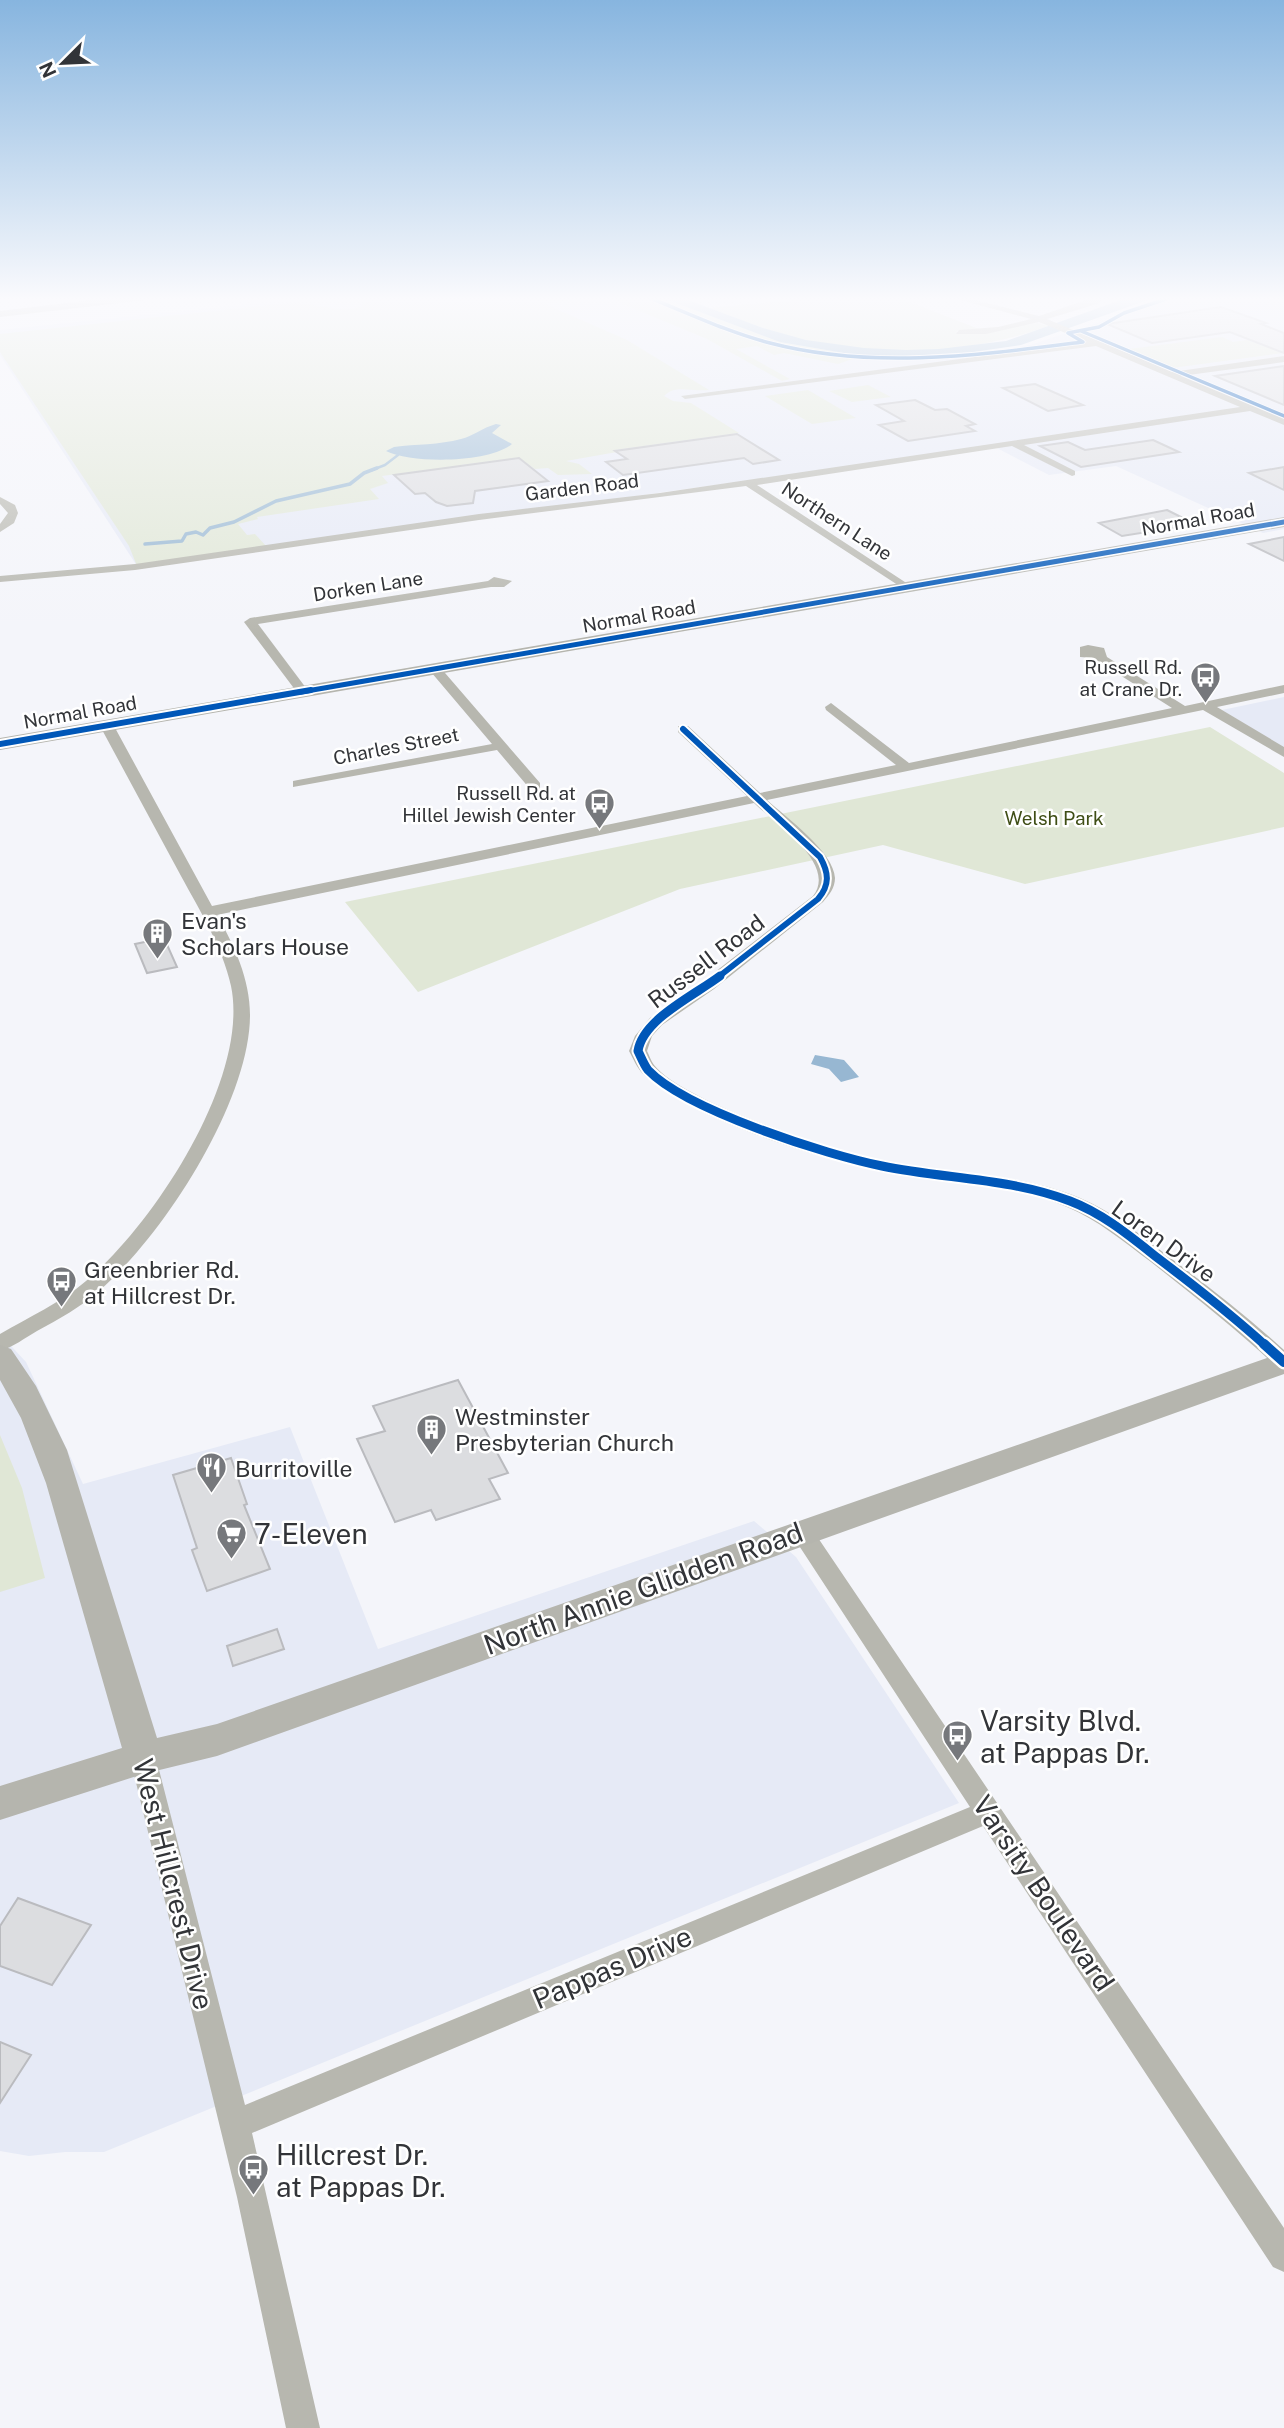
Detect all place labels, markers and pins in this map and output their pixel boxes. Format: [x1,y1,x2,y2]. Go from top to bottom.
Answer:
place label: Russell Rd. at Crane Dr. [1080,656,1182,700]
bus stop icon: Russell Rd. at Crane Dr. [1188,661,1222,705]
place label: Russell Rd. at Hillel Jewish Center [402,782,576,826]
bus stop icon: Russell Rd. at Hillel Jewish Center [582,787,616,831]
place label: Evan's Scholars House [181,907,349,960]
building icon: Evan's Scholars House [141,916,175,960]
place label: Greenbrier Rd. at Hillcrest Dr. [84,1256,239,1309]
bus stop icon: Greenbrier Rd. at Hillcrest Dr. [44,1265,78,1309]
place label: Westminster Presbyterian Church [455,1403,674,1456]
building icon: Westminster Presbyterian Church [415,1412,449,1456]
restaurant icon: Burritoville [195,1451,229,1495]
place label: Burritoville [235,1455,353,1482]
supermarket icon: 7-Eleven [214,1516,248,1560]
place label: 7-Eleven [254,1517,368,1550]
place label: Varsity Blvd. at Pappas Dr. [980,1704,1150,1769]
bus stop icon: Varsity Blvd. at Pappas Dr. [940,1719,974,1763]
place label: Hillcrest Dr. at Pappas Dr. [276,2138,446,2203]
bus stop icon: Hillcrest Dr. at Pappas Dr. [236,2153,270,2197]

